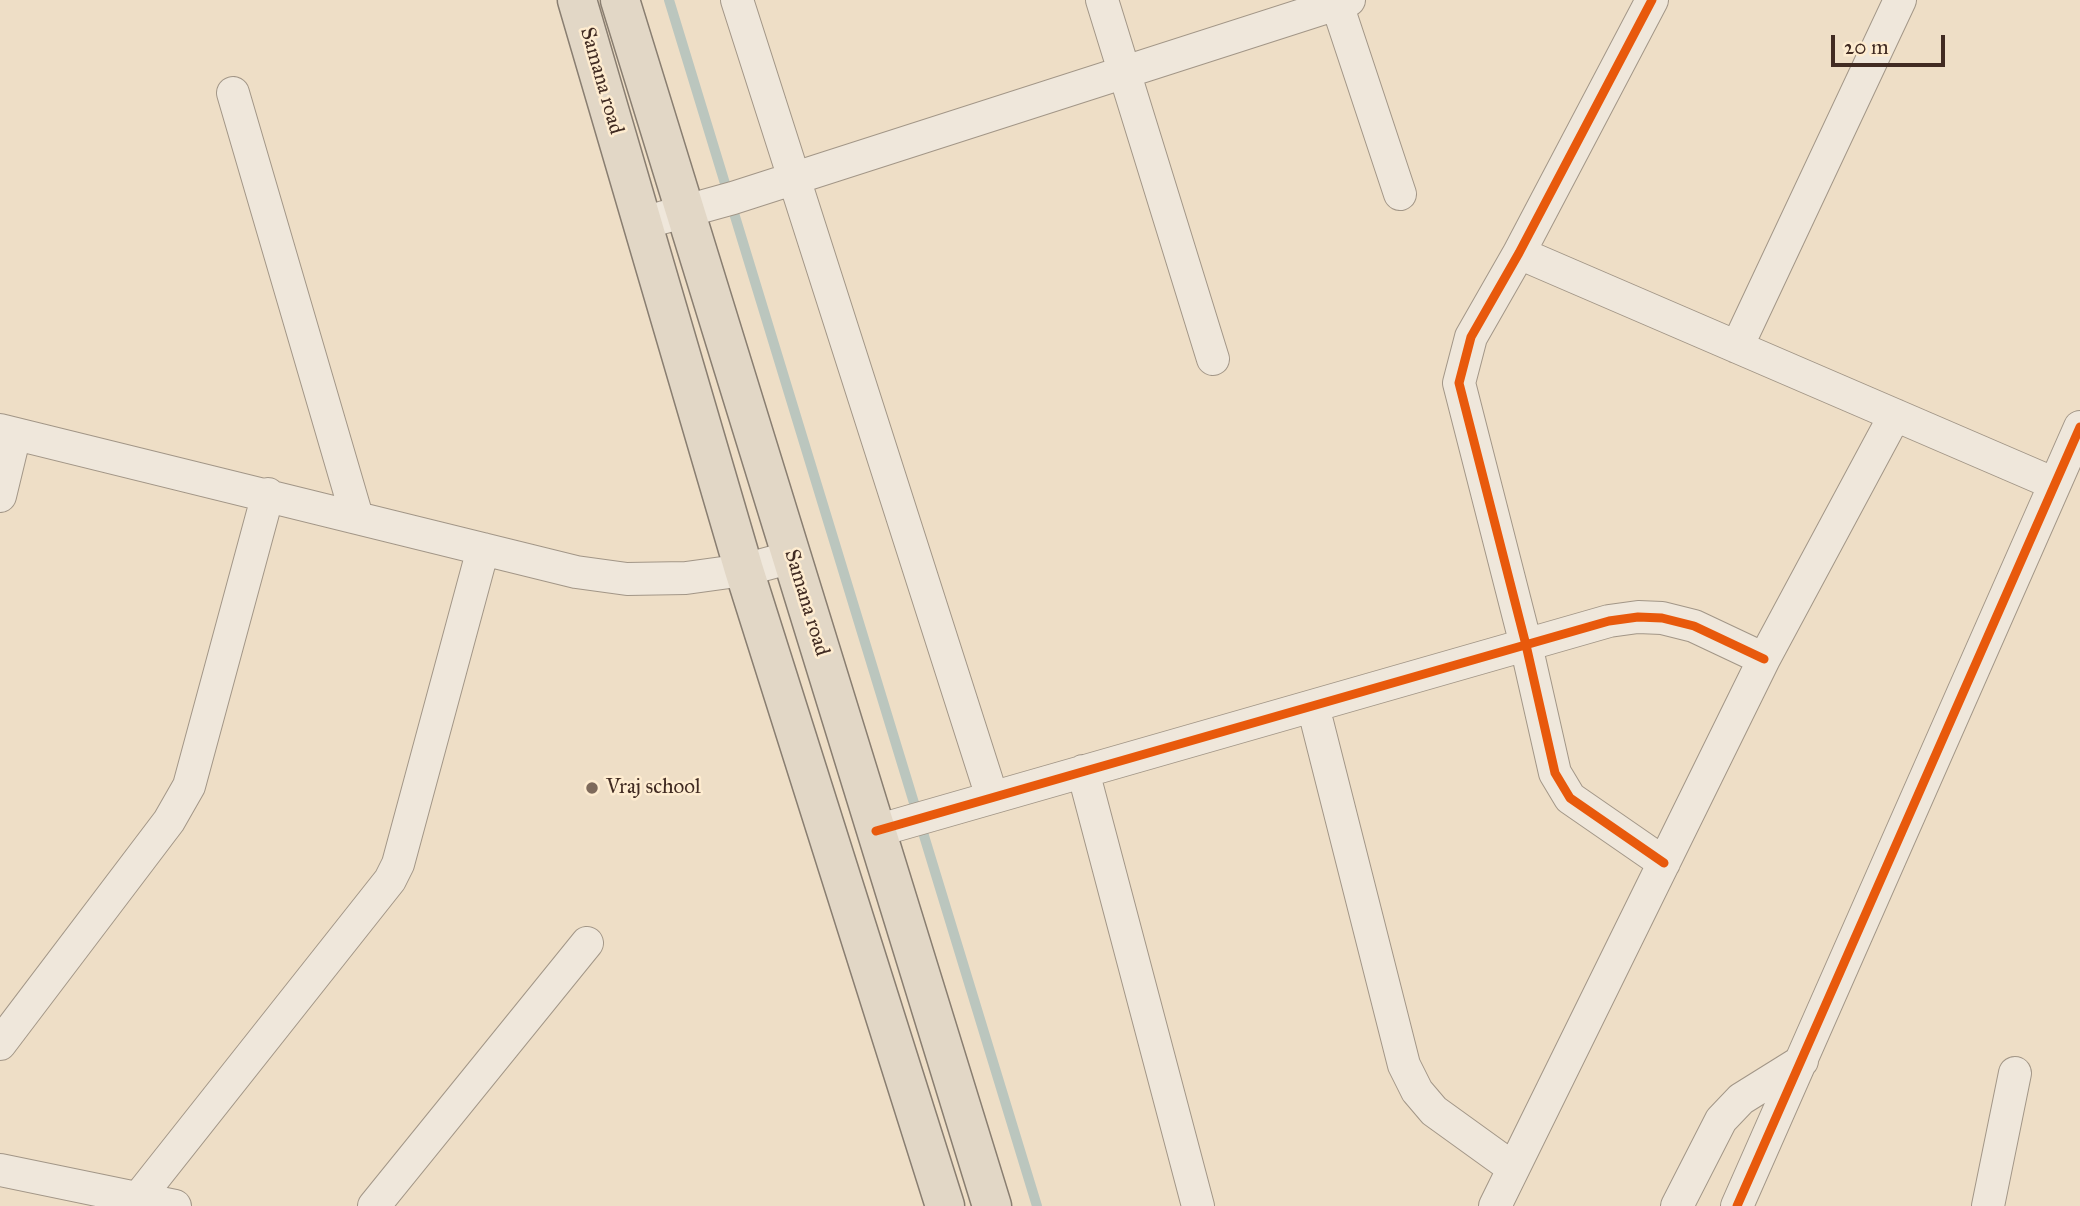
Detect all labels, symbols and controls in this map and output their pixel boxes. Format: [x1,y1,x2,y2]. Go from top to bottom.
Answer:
scale bar [1835,21,1949,65]
street label: Samana road [574,25,628,137]
text: 20 m [1844,34,1889,60]
street label: Samana road [778,547,834,659]
place label: Vraj school [606,775,701,801]
marker: Vraj school [584,780,600,796]

